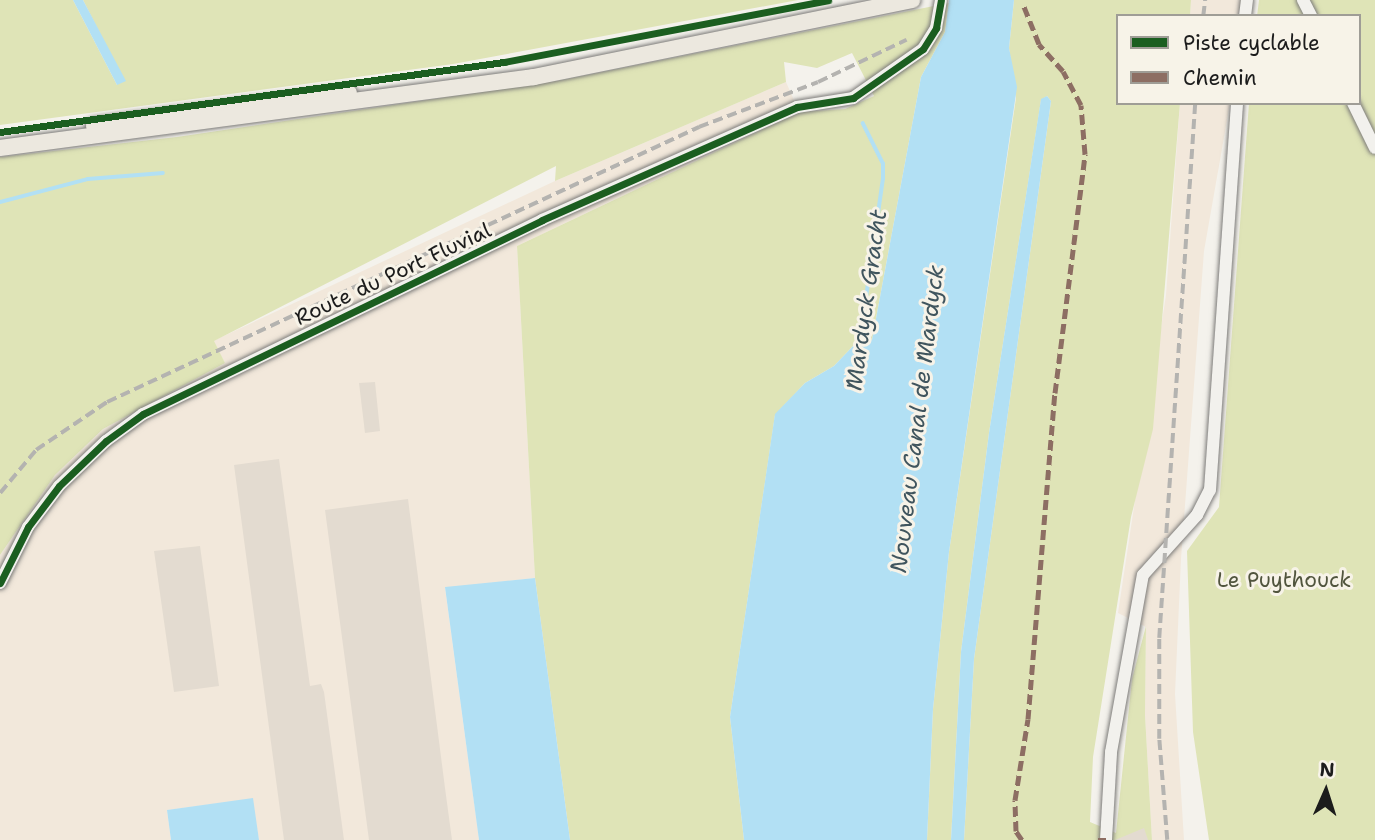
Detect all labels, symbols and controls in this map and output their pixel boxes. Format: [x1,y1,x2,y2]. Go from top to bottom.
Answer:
legend [1116,14,1361,105]
text: Piste cyclable [1183,29,1320,57]
text: Chemin [1183,64,1257,92]
water label: Mardyck Gracht [840,208,892,392]
street label: Route du Port Fluvial [291,217,495,331]
water label: Nouveau Canal de Mardyck [884,264,950,574]
park label: Le Puythouck [1217,567,1351,593]
north arrow [1291,756,1361,826]
text: N [1319,757,1335,782]

